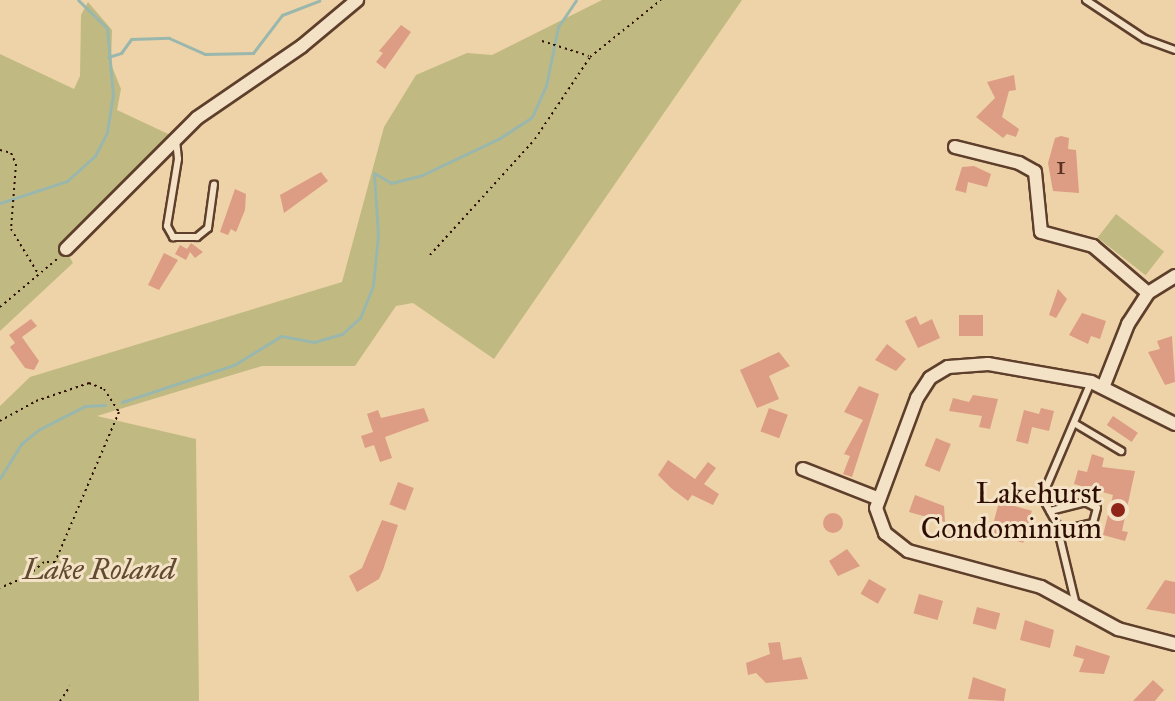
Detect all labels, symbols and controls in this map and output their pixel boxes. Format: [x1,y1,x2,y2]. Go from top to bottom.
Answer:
house number: 1 [1056,150,1066,182]
place label: Lakehurst Condominium [921,475,1102,546]
marker: Lakehurst Condominium [1109,501,1127,519]
park label: Lake Roland [23,551,175,587]

